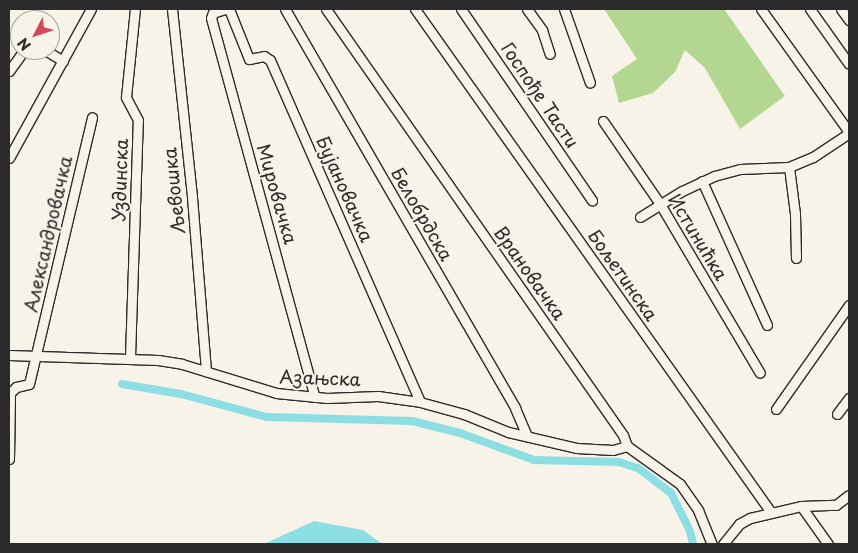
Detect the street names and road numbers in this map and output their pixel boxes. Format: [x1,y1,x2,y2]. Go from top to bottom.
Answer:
street label: Госпође Тасти [496,38,584,152]
street label: Бујановачка [312,133,378,245]
street label: Уздинска [108,138,132,222]
street label: Мировачка [252,141,302,247]
street label: Љевошка [159,147,189,235]
street label: Александровачка [20,154,76,314]
street label: Белобрдска [387,163,457,265]
street label: Истинићка [664,190,732,284]
street label: Врановачка [490,222,570,324]
street label: Бољетинска [584,225,662,325]
street label: Азањска [279,366,361,390]

